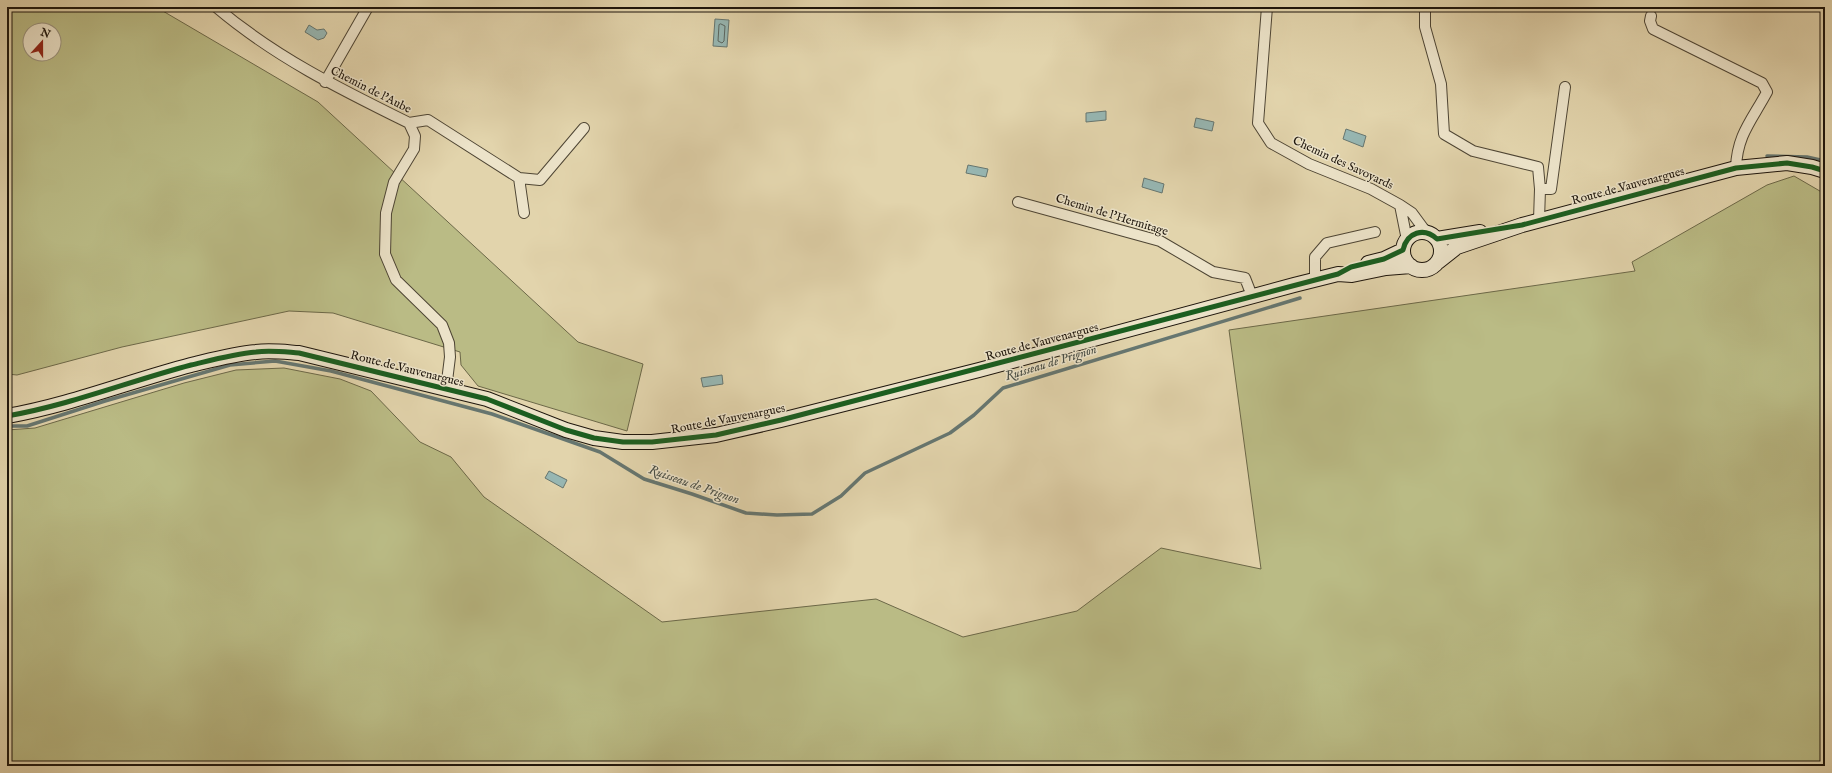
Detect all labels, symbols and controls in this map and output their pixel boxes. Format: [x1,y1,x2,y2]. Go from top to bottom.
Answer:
north arrow [22,22,62,62]
text: N [37,25,53,42]
street label: Chemin de l'Aube [328,63,414,117]
street label: Chemin des Savoyards [1290,133,1396,193]
street label: Route de Vauvenargues [1570,164,1686,208]
street label: Chemin de l'Hermitage [1054,191,1171,239]
street label: Route de Vauvenargues [984,320,1100,364]
water label: Ruisseau de Prignon [1003,341,1099,386]
street label: Route de Vauvenargues [349,348,465,390]
street label: Route de Vauvenargues [670,401,786,437]
water label: Ruisseau de Prignon [646,461,742,509]

